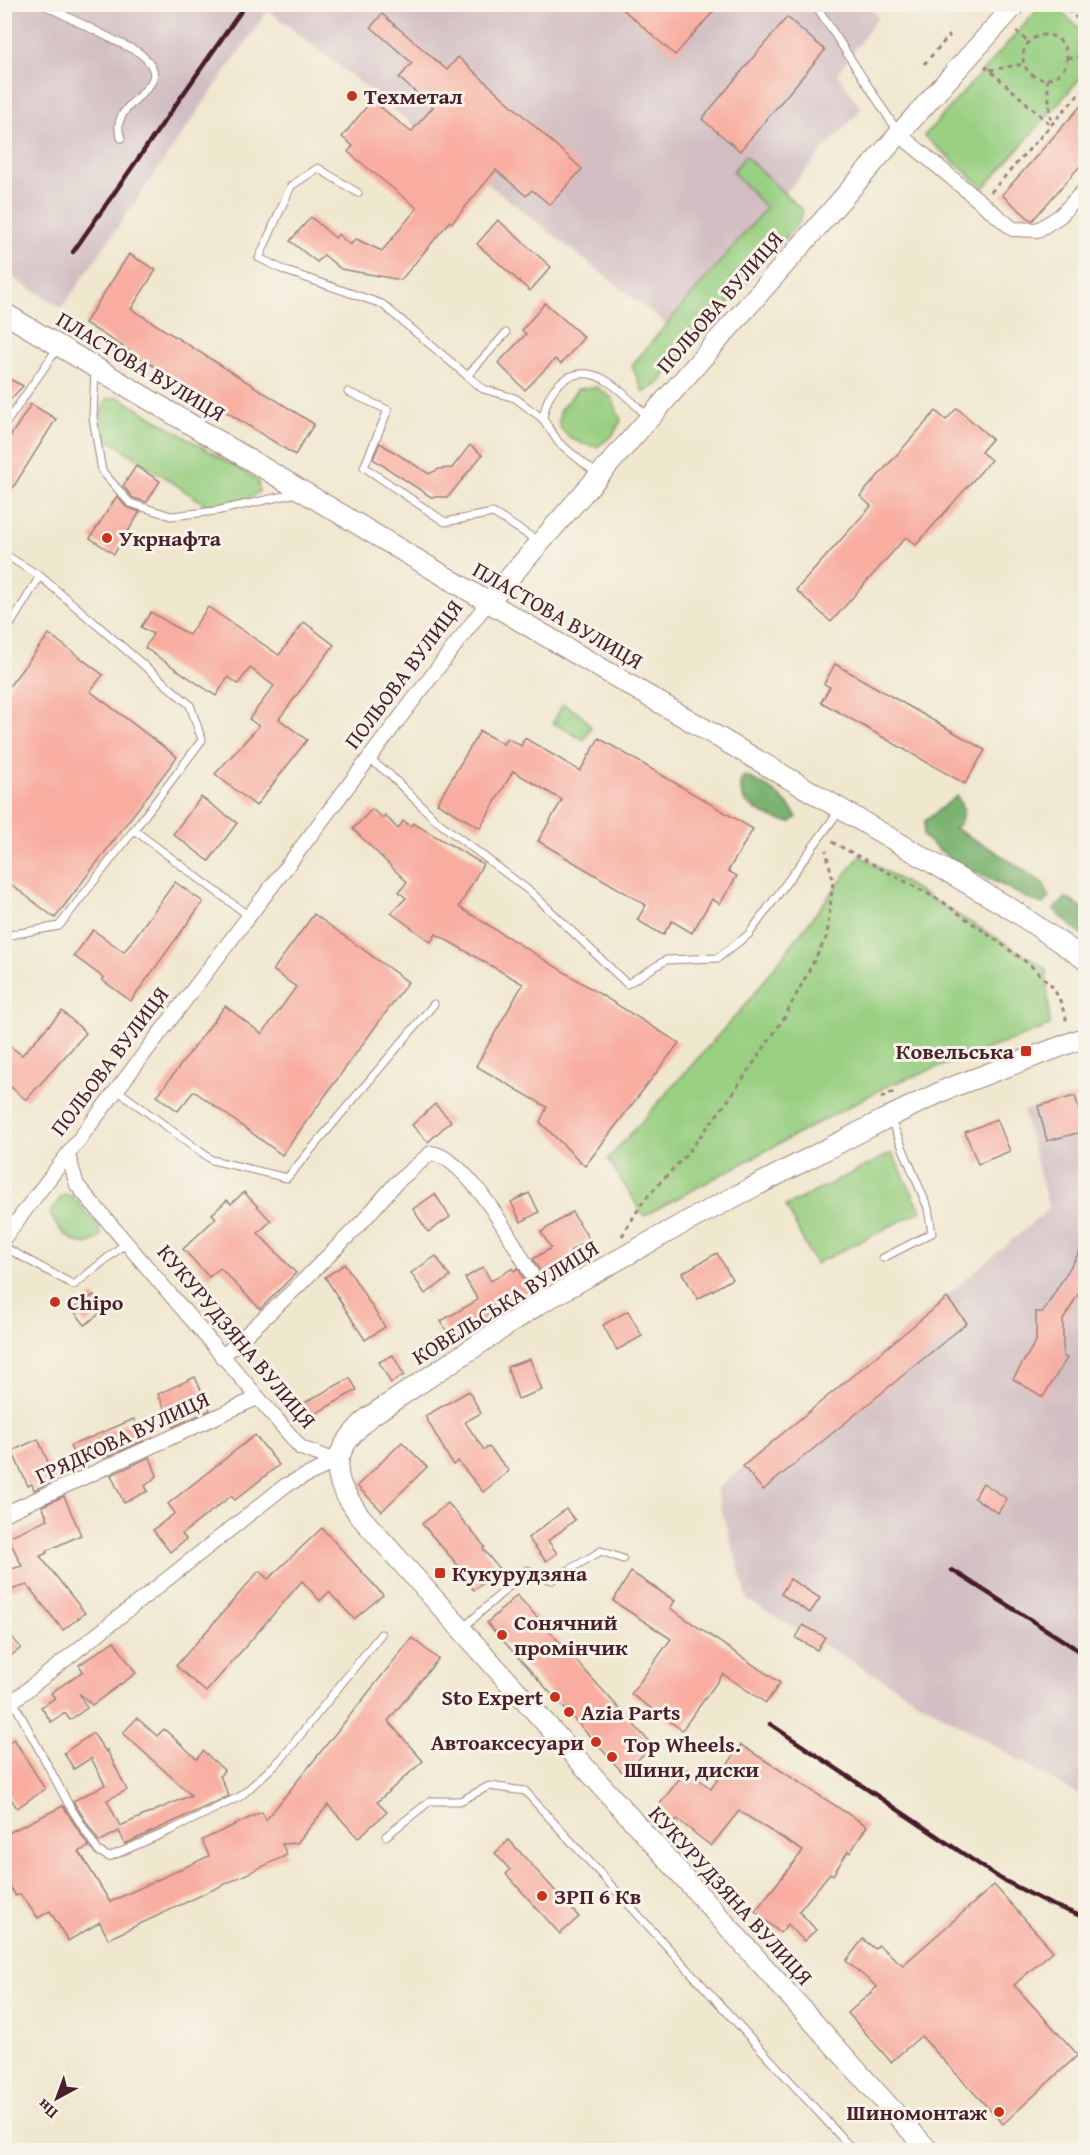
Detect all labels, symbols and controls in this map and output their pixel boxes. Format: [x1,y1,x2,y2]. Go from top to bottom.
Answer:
place label: Техметал [364,80,463,112]
marker: Техметал [345,89,359,103]
street label: ПОЛЬОВА ВУЛИЦЯ [648,224,790,380]
street label: ПЛАСТОВА ВУЛИЦЯ [51,303,231,429]
place label: Укрнафта [119,522,222,554]
marker: Укрнафта [100,531,114,545]
street label: ПЛАСТОВА ВУЛИЦЯ [467,553,649,677]
street label: ПОЛЬОВА ВУЛИЦЯ [336,593,470,755]
street label: ПОЛЬОВА ВУЛИЦЯ [42,980,176,1142]
place label: Ковельська [896,1035,1015,1067]
marker: Ковельська [1019,1044,1033,1058]
street label: КОВЕЛЬСЬКА ВУЛИЦЯ [406,1232,604,1372]
street label: КУКУРУДЗЯНА ВУЛИЦЯ [150,1237,324,1435]
place label: Chipo [67,1286,124,1318]
marker: Chipo [48,1295,62,1309]
street label: ГРЯДКОВА ВУЛИЦЯ [30,1383,214,1491]
place label: Кукурудзяна [452,1557,588,1589]
marker: Кукурудзяна [433,1566,447,1580]
place label: Сонячний промінчик [514,1606,628,1663]
marker: Сонячний промінчик [495,1628,509,1642]
place label: Sto Expert [441,1681,544,1713]
marker: Sto Expert [548,1690,562,1704]
place label: Azia Parts [581,1696,680,1728]
marker: Azia Parts [562,1705,576,1719]
place label: Автоаксесуари [431,1726,584,1758]
place label: Top Wheels. Шини, диски [624,1728,759,1785]
marker: Автоаксесуари [589,1735,603,1749]
marker: Top Wheels. Шини, диски [605,1750,619,1764]
street label: КУКУРУДЗЯНА ВУЛИЦЯ [641,1798,821,1992]
place label: ЗРП 6 Кв [554,1880,641,1912]
marker: ЗРП 6 Кв [535,1889,549,1903]
north arrow [27,2068,87,2128]
text: Пн [31,2093,63,2125]
place label: Шиномонтаж [847,2096,988,2128]
marker: Шиномонтаж [992,2105,1006,2119]

